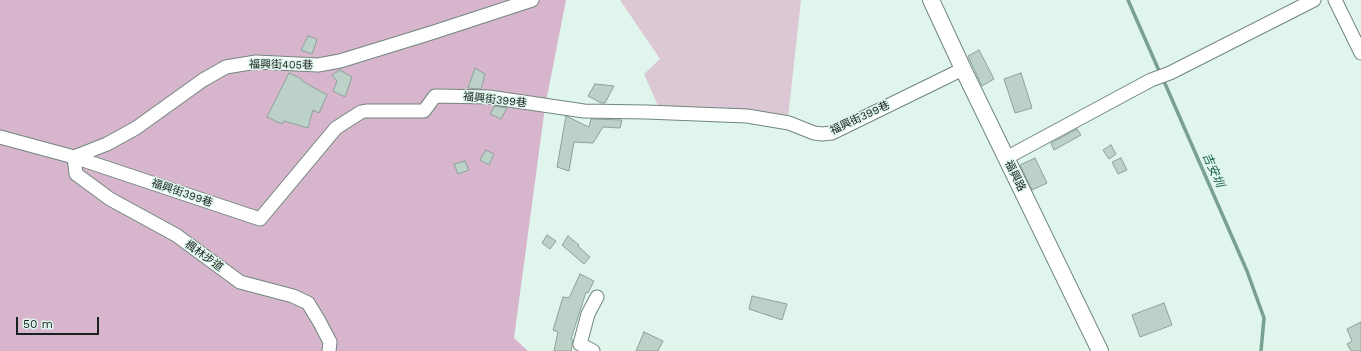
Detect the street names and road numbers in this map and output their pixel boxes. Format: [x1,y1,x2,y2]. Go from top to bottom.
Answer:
street label: 福興街405巷 [249,58,313,72]
street label: 福興街399巷 [462,90,528,110]
street label: 福興街399巷 [828,98,892,138]
street label: 福興路 [1002,158,1028,194]
street label: 福興街399巷 [150,176,214,210]
street label: 楓林步道 [182,238,226,274]

